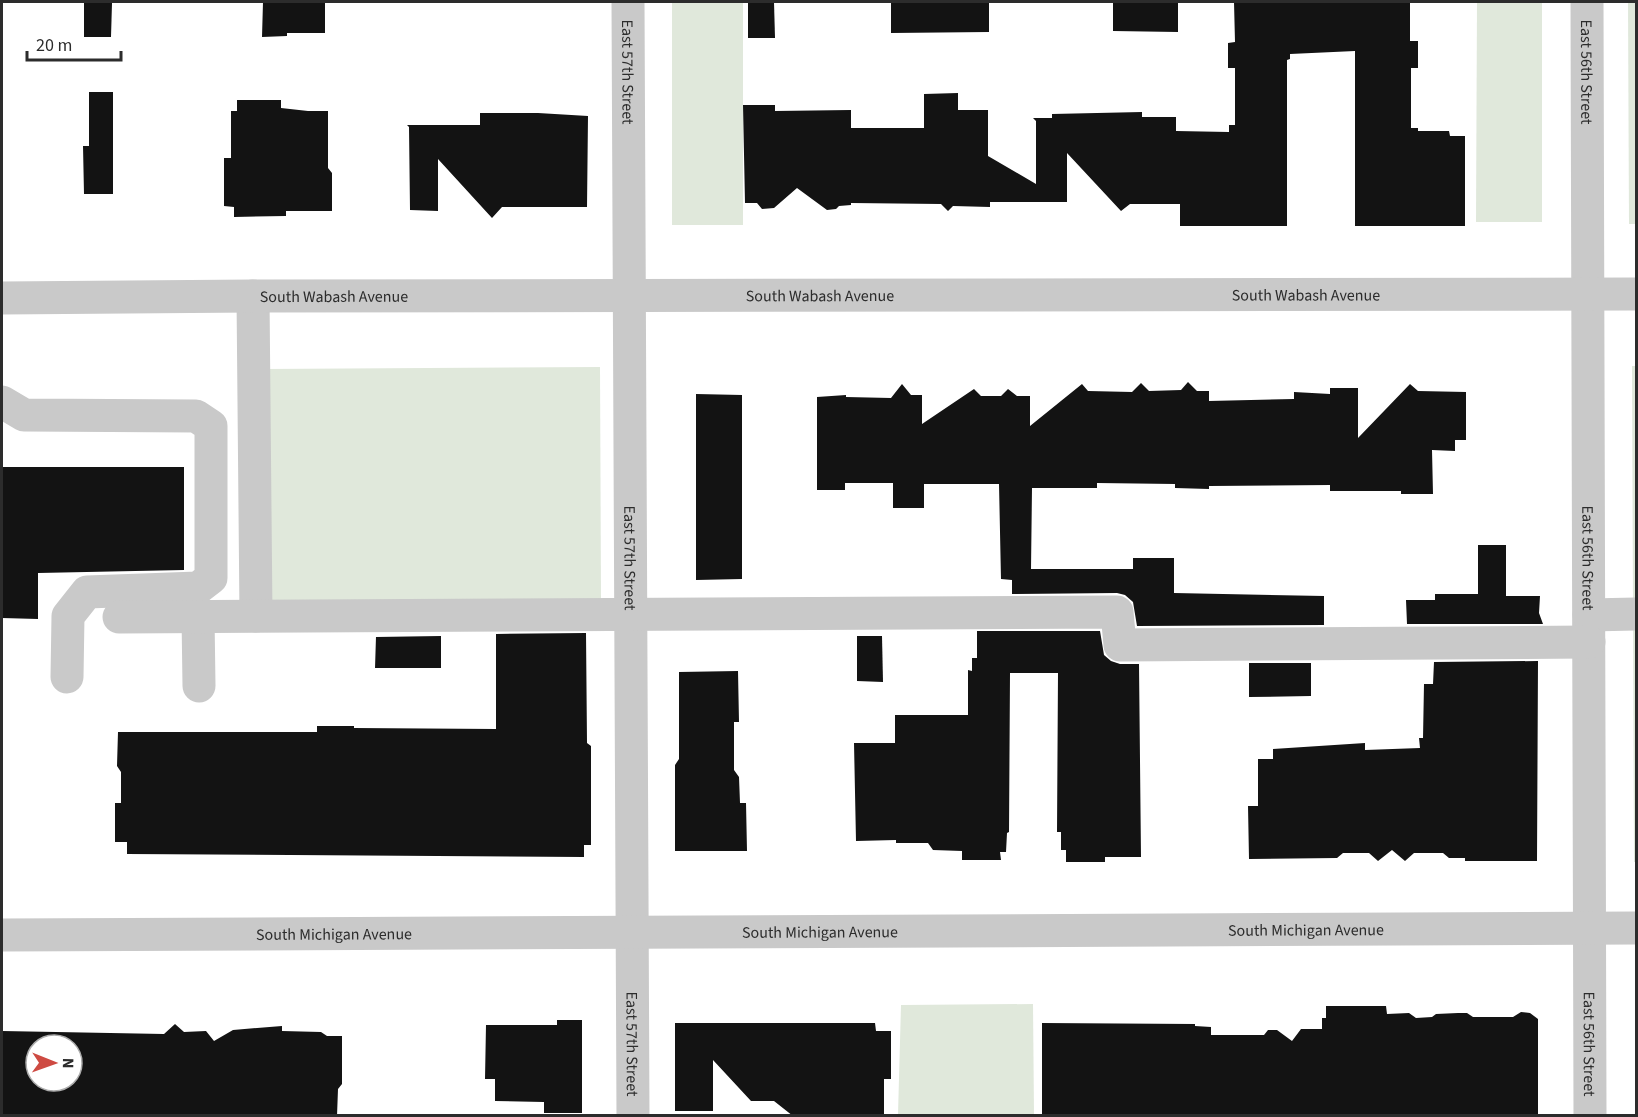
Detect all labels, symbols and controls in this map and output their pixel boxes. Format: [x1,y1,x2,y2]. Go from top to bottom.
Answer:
street label: East 57th Street [616,19,639,125]
street label: East 56th Street [1575,20,1597,125]
scale bar [27,24,122,62]
text: 20 m [36,33,72,58]
street label: South Wabash Avenue [1232,284,1380,307]
street label: South Wabash Avenue [746,285,894,307]
street label: South Wabash Avenue [260,286,408,308]
street label: East 57th Street [618,505,641,611]
street label: East 56th Street [1576,506,1599,611]
street label: South Michigan Avenue [1228,919,1384,942]
street label: South Michigan Avenue [742,921,898,944]
street label: South Michigan Avenue [256,923,412,946]
street label: East 57th Street [620,991,643,1097]
street label: East 56th Street [1578,992,1600,1097]
north arrow [24,1033,84,1093]
text: N [57,1058,79,1069]

